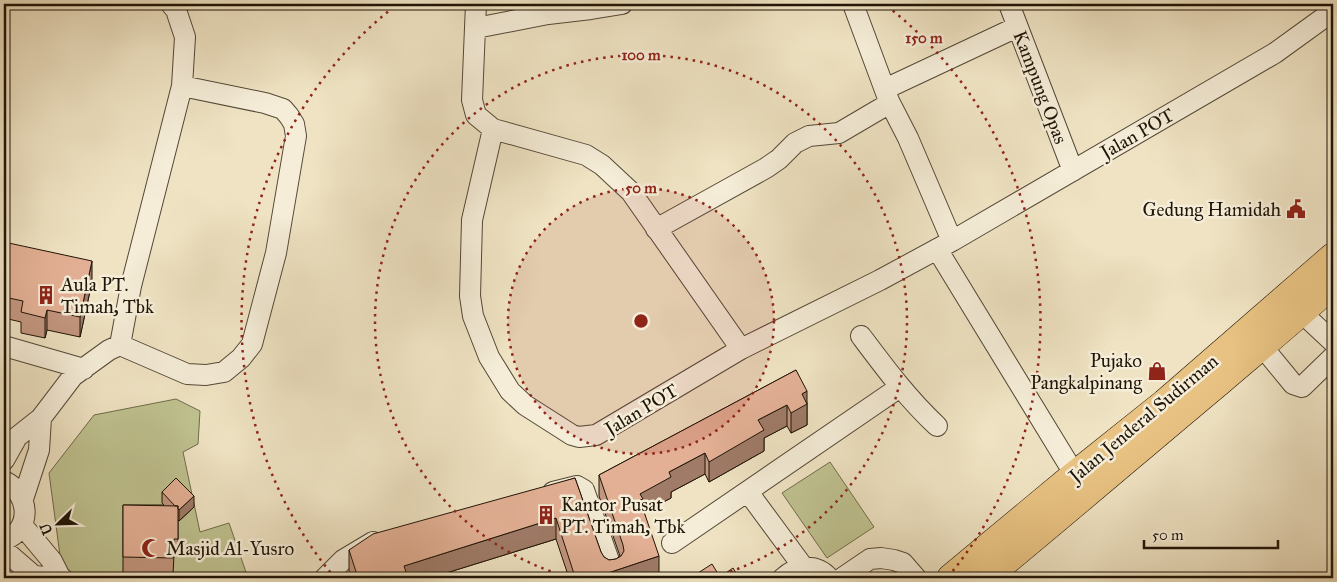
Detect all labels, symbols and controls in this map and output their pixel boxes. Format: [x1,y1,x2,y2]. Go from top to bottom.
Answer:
street label: Kampung Opas [1007,27,1073,147]
text: 150 m [905,29,943,47]
text: 100 m [621,46,661,64]
street label: Jalan POT [1095,103,1179,166]
text: 50 m [625,179,657,197]
place label: Gedung Hamidah [1143,198,1281,222]
public building icon: Gedung Hamidah [1285,198,1307,220]
place label: Aula PT. Timah, Tbk [60,273,154,318]
building icon: Aula PT. Timah, Tbk [35,284,57,306]
centre of rings [632,312,650,330]
place label: Pujako Pangkalpinang [1030,349,1142,395]
street label: Jalan Jenderal Sudirman [1063,349,1223,489]
shop icon: Pujako Pangkalpinang [1146,360,1168,382]
street label: Jalan POT [599,379,682,442]
place label: Kantor Pusat PT. Timah, Tbk [561,493,685,538]
north arrow [32,500,82,550]
building icon: Kantor Pusat PT. Timah, Tbk [535,504,557,526]
scale bar [1144,517,1278,549]
text: U [36,520,56,537]
text: 50 m [1152,526,1184,544]
mosque icon: Masjid Al-Yusro [140,537,162,559]
place label: Masjid Al-Yusro [166,537,294,560]

